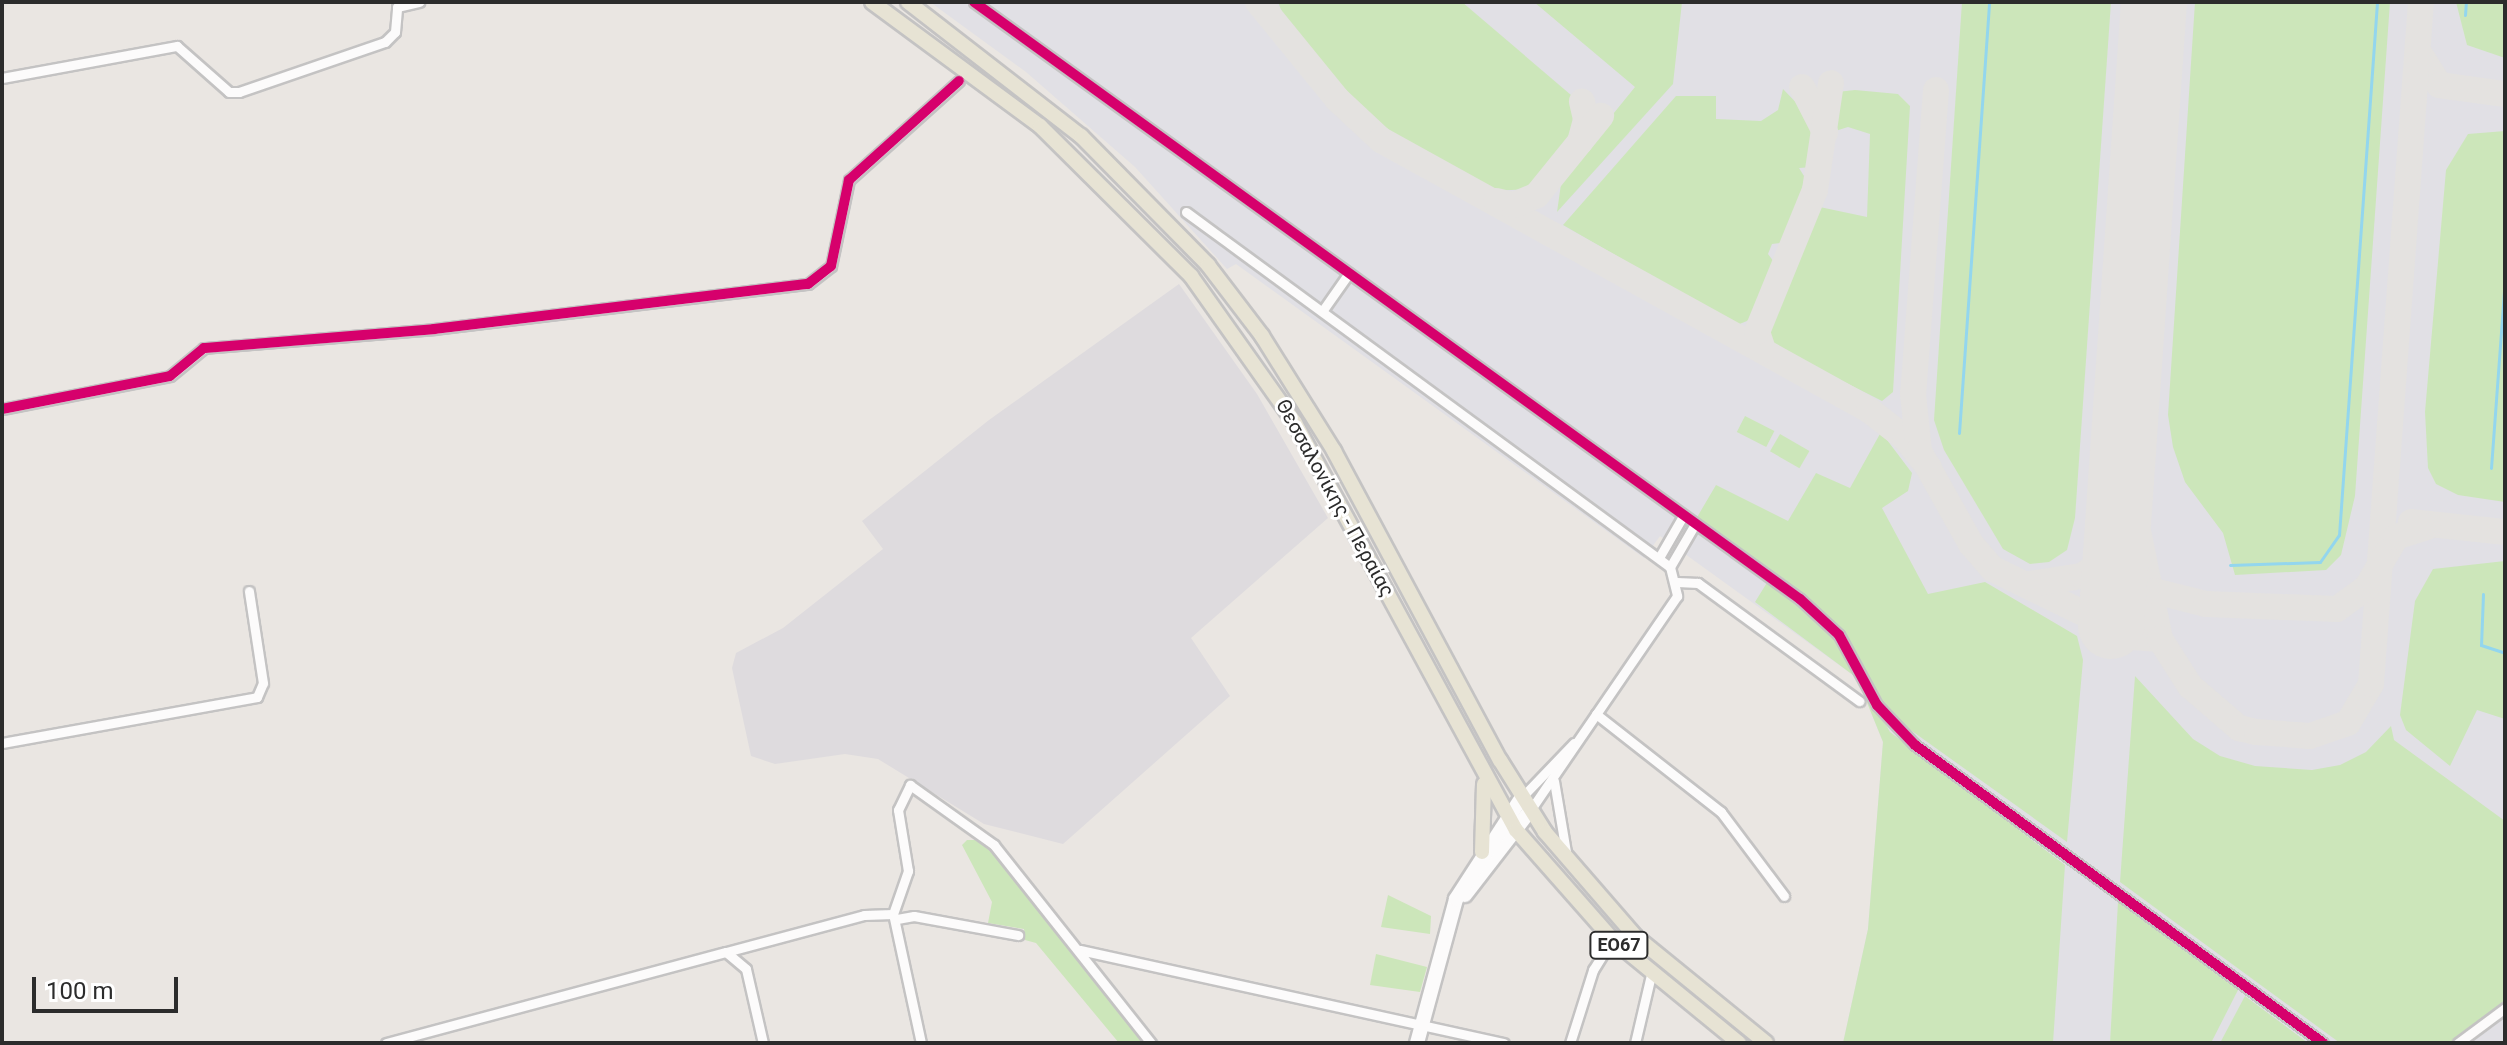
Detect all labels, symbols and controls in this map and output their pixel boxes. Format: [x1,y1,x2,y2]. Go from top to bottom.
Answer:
street label: Θεσσαλονίκης - Περαίας [1271,395,1399,601]
road number: ΕΟ67 [1589,931,1649,959]
scale bar [36,961,182,1011]
text: 100 m [46,977,113,1005]

